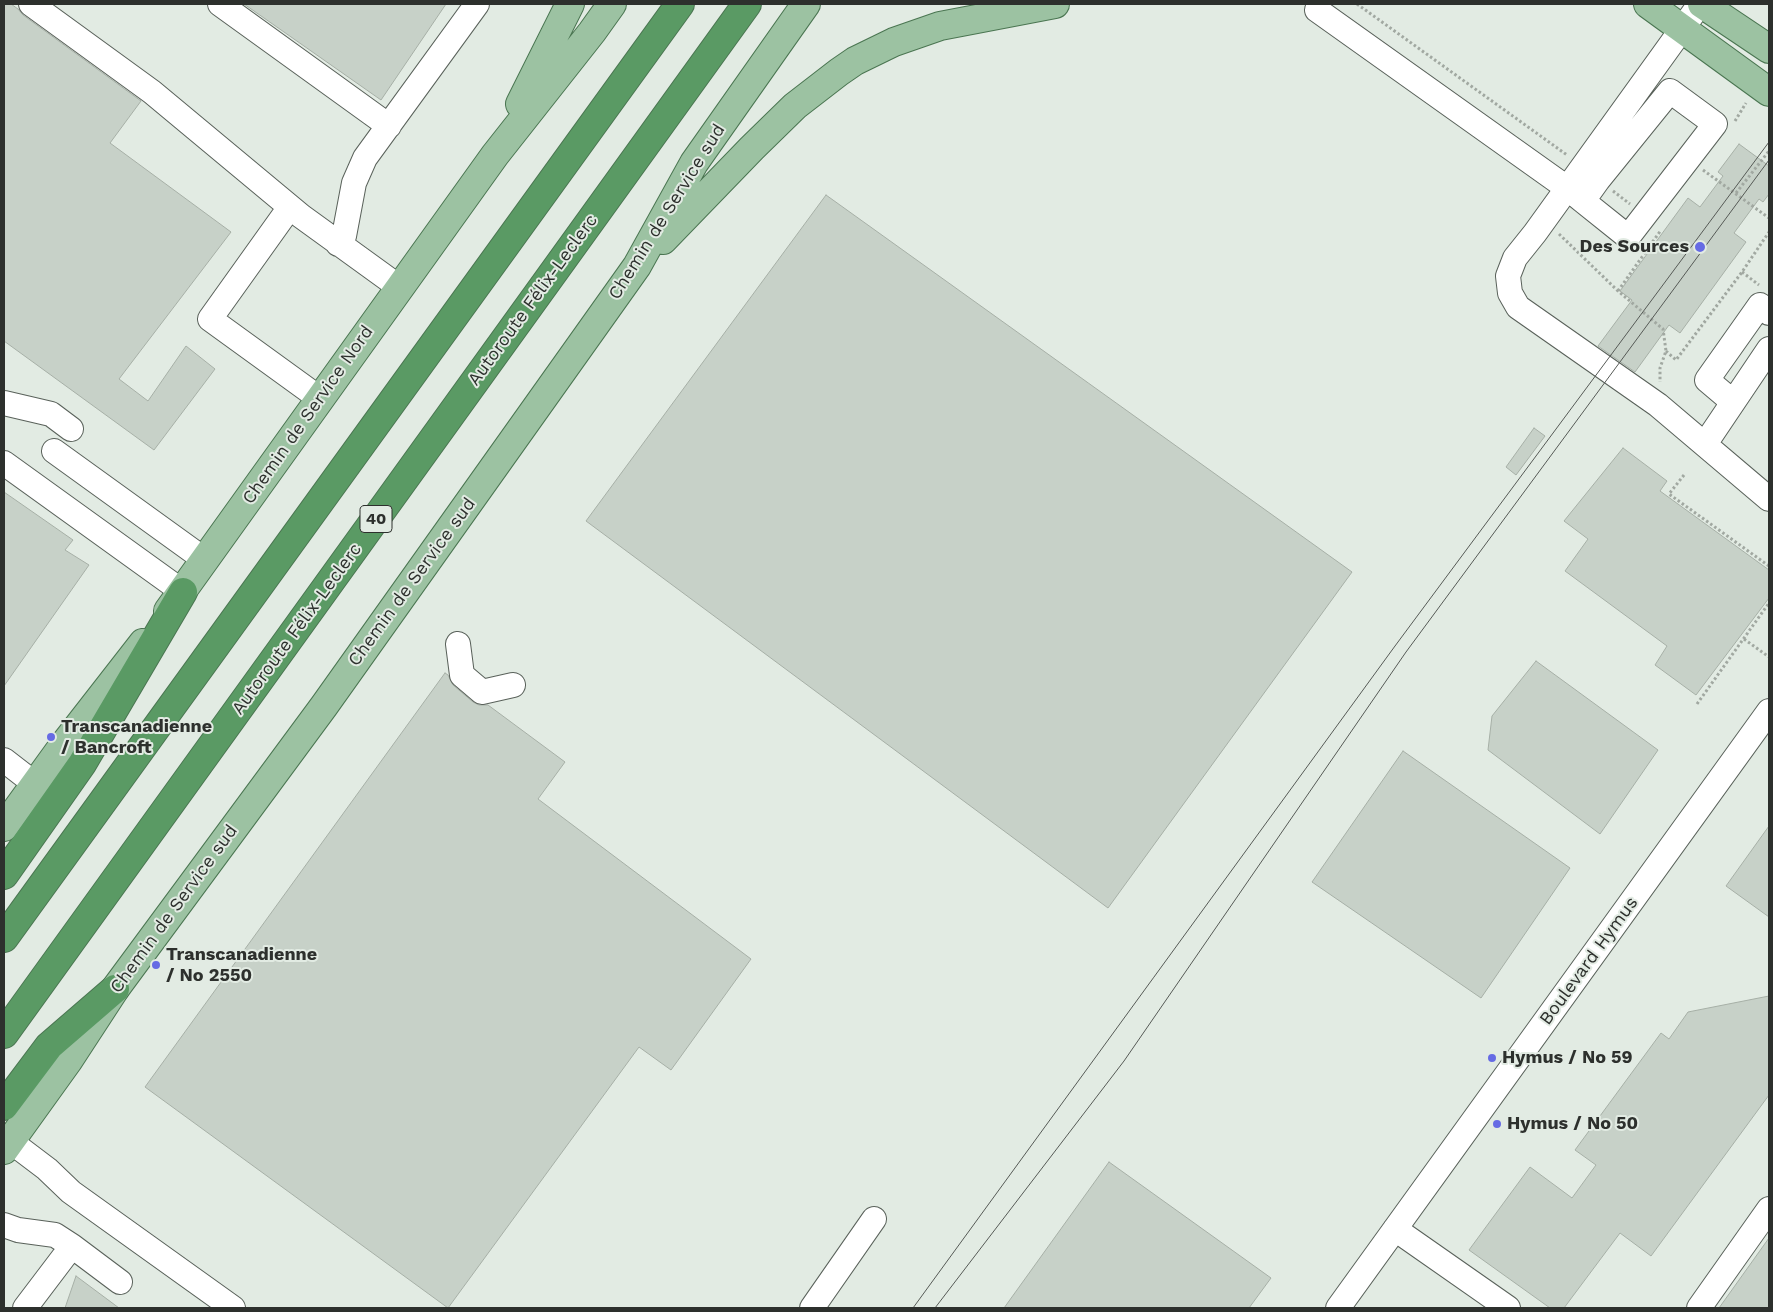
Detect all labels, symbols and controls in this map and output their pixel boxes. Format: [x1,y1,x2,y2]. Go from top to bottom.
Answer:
street label: Chemin de Service sud [604,120,730,304]
street label: Autoroute Félix-Leclerc [464,210,602,390]
place label: Des Sources [1580,236,1689,258]
marker: Des Sources [1693,240,1707,254]
street label: Chemin de Service Nord [238,322,378,508]
street label: Chemin de Service sud [344,494,480,670]
road number: 40 [360,506,392,532]
street label: Autoroute Félix-Leclerc [228,539,366,719]
place label: Transcanadienne / Bancroft [61,716,212,759]
marker: Transcanadienne / Bancroft [45,731,57,743]
street label: Chemin de Service sud [106,821,242,997]
street label: Boulevard Hymus [1535,893,1643,1029]
place label: Transcanadienne / No 2550 [166,944,317,986]
marker: Transcanadienne / No 2550 [150,959,162,971]
place label: Hymus / No 59 [1502,1047,1633,1069]
marker: Hymus / No 59 [1486,1052,1498,1064]
place label: Hymus / No 50 [1507,1113,1638,1135]
marker: Hymus / No 50 [1491,1118,1503,1130]

